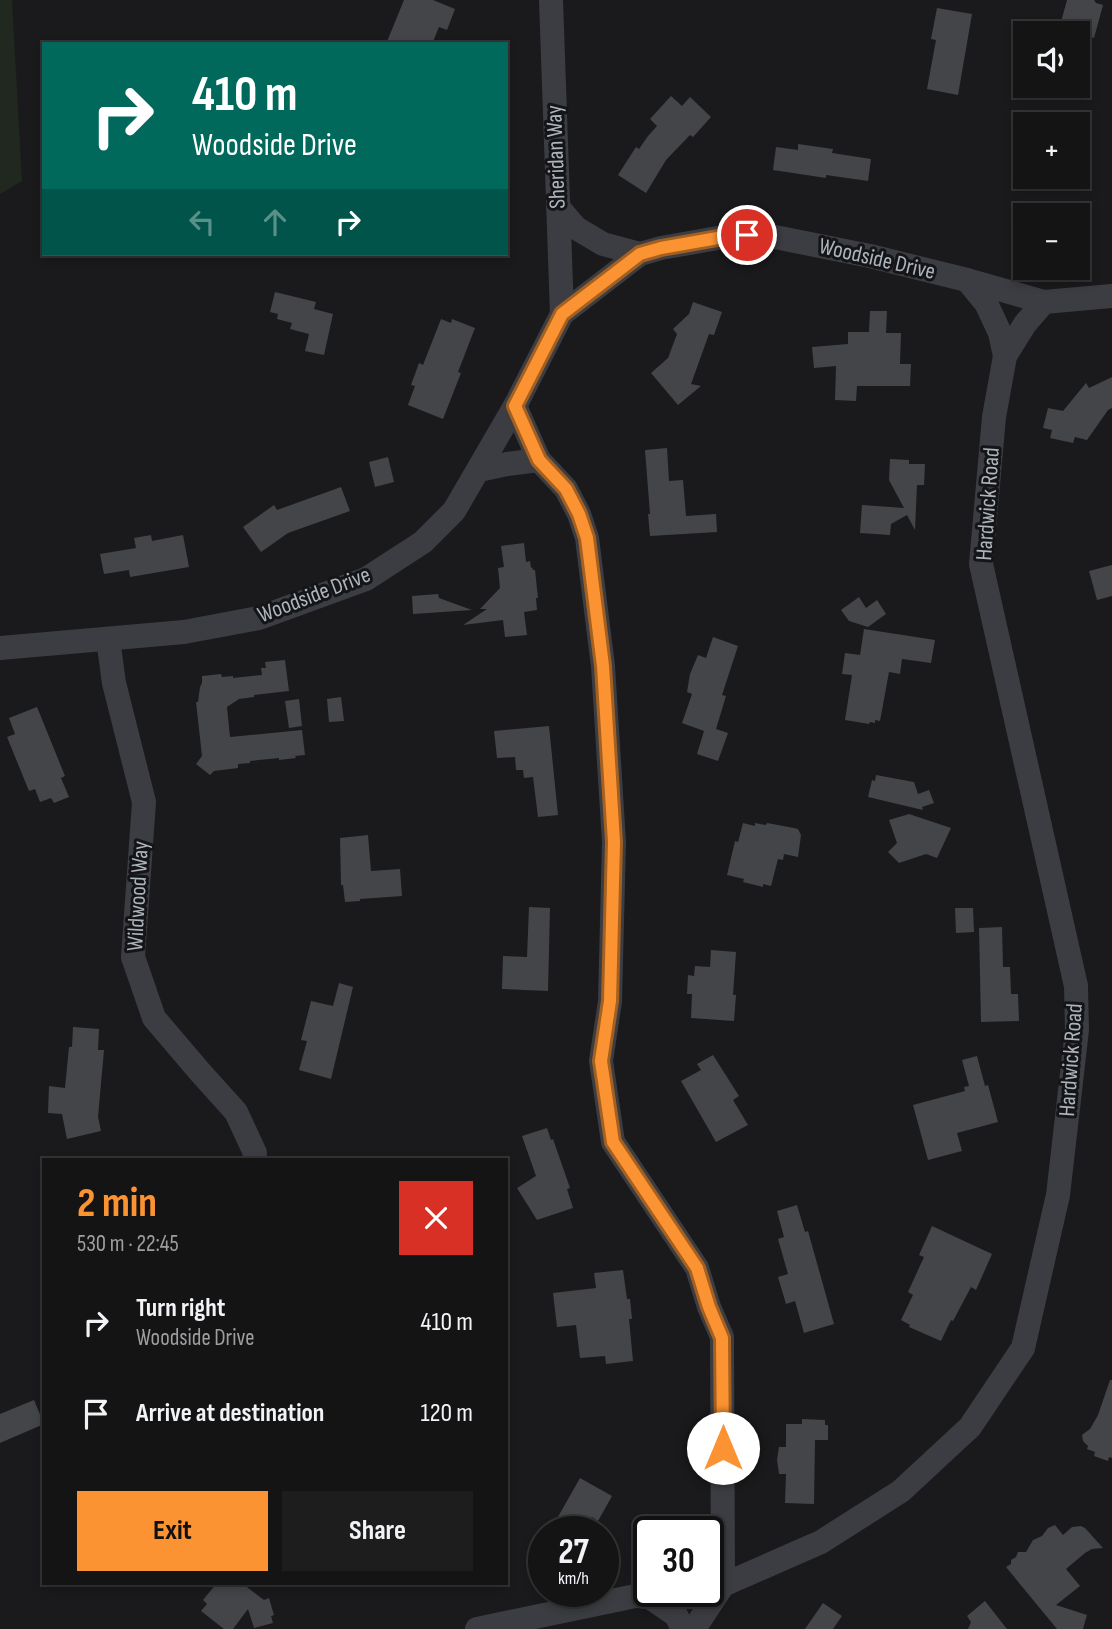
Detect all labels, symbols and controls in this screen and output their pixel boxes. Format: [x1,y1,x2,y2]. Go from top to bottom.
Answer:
map controls [1013,21,1090,280]
button: sound [1013,21,1090,98]
text: 410 m [192,66,298,125]
icon: right [77,70,168,161]
street label: Sheridan Way [540,105,572,209]
button: + [1013,112,1090,189]
text: Woodside Drive [192,126,357,165]
icon: left [183,203,221,241]
icon: ahead [256,203,294,241]
icon: right [329,203,367,241]
button: − [1013,203,1090,280]
pin [717,205,777,265]
icon: arrive [728,216,766,254]
street label: Woodside Drive [816,232,938,286]
street label: Hardwick Road [970,446,1006,562]
street label: Woodside Drive [254,561,374,629]
street label: Wildwood Way [121,840,155,952]
street label: Hardwick Road [1053,1002,1089,1118]
text: 2 min [77,1178,157,1229]
button: close [399,1181,473,1255]
text: 530 m · 22:45 [77,1230,179,1258]
text: Turn right [136,1293,225,1324]
icon: right [77,1304,115,1342]
text: 410 m [421,1307,473,1338]
text: Woodside Drive [136,1324,254,1352]
icon: arrive [77,1395,115,1433]
text: Arrive at destination [136,1398,324,1429]
text: 120 m [420,1398,473,1429]
position arrow [686,1411,760,1485]
button: Exit [77,1491,268,1571]
button: Share [282,1491,473,1571]
speed limit sign: 30 [633,1516,724,1607]
text: 27 [558,1531,589,1574]
text: km/h [558,1568,589,1589]

